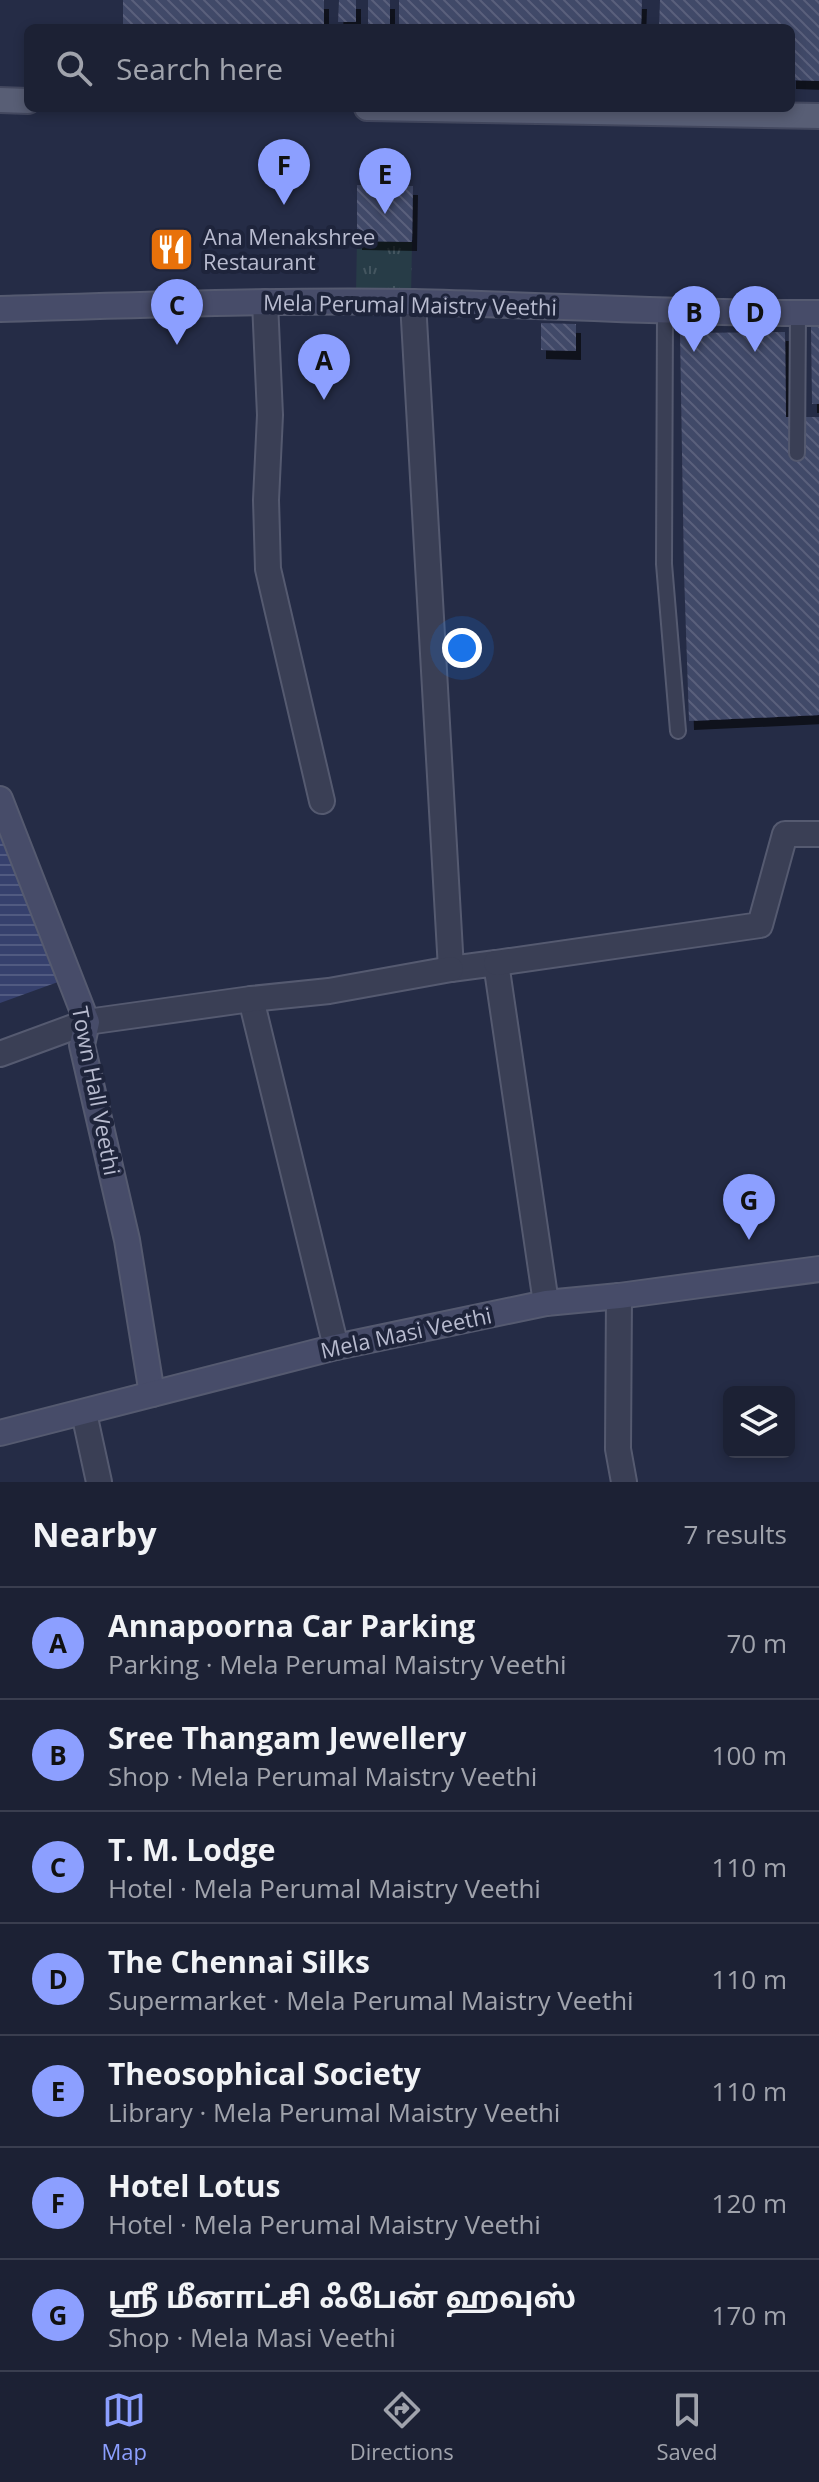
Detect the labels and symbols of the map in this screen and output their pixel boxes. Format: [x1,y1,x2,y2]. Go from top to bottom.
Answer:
pin: F [258,139,310,205]
pin: E [359,148,411,214]
place label: Ana Menakshree Restaurant [203,221,375,276]
restaurant icon: Ana Menakshree Restaurant [148,226,196,274]
pin: C [151,279,203,345]
street label: Mela Perumal Maistry Veethi [263,286,557,322]
pin: B [668,286,720,352]
pin: D [729,286,781,352]
pin: A [298,334,350,400]
your location [442,628,482,668]
street label: Town Hall Veethi [66,1004,128,1178]
pin: G [723,1174,775,1240]
street label: Mela Masi Veethi [318,1299,494,1365]

